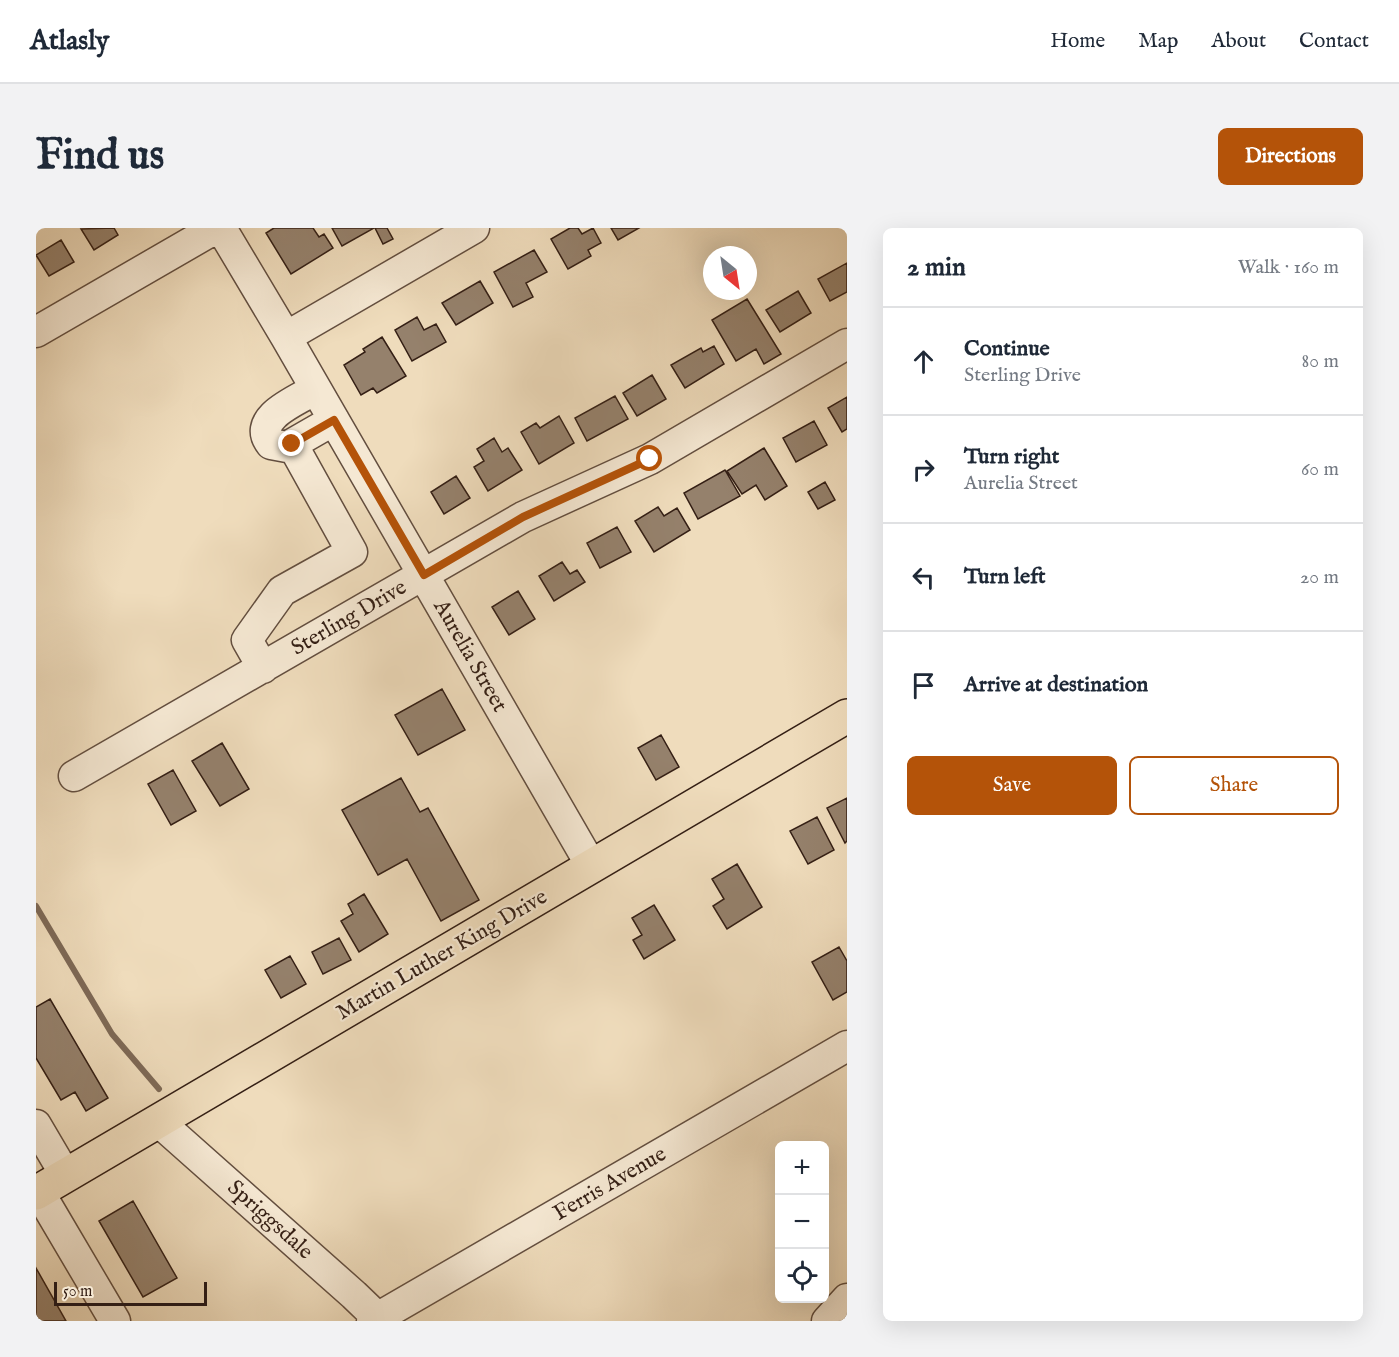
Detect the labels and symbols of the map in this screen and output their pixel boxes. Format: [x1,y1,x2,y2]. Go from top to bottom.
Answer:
north arrow [703,246,757,300]
route end [278,430,304,456]
route start [636,445,662,471]
street label: Sterling Drive [286,574,412,662]
street label: Aurelia Street [426,594,514,718]
street label: Martin Luther King Drive [332,883,552,1027]
street label: Ferris Avenue [549,1140,671,1228]
street label: Spriggsdale [221,1174,319,1266]
scale bar [54,1279,207,1306]

